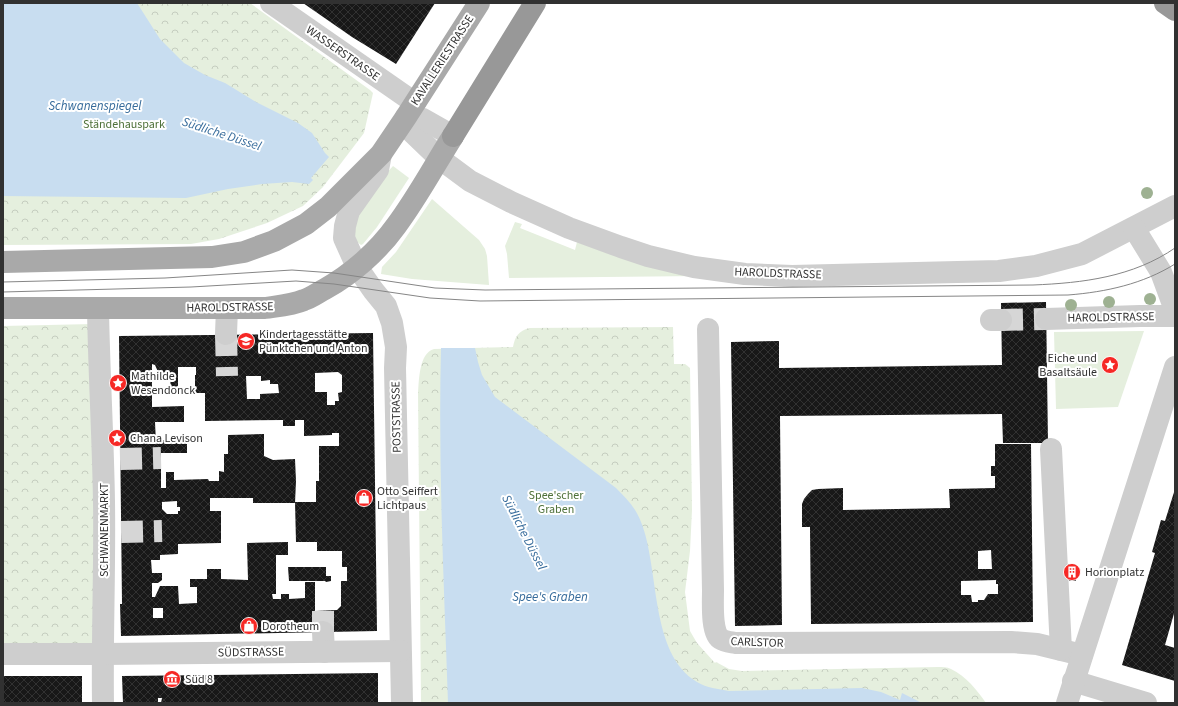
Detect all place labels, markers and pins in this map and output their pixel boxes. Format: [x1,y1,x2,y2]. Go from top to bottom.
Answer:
place label: Kindertagesstätte Pünktchen und Anton [259,326,368,357]
school or university icon: Kindertagesstätte Pünktchen und Anton [236,331,256,351]
place label: Eiche und Basaltsäule [1039,350,1097,381]
place icon: Eiche und Basaltsäule [1100,355,1120,375]
place label: Mathilde Wesendonck [131,368,195,399]
place icon: Mathilde Wesendonck [108,373,128,393]
place icon: Chana Levison [107,428,127,448]
place label: Chana Levison [130,430,203,447]
place label: Otto Seiffert Lichtpaus [377,483,438,514]
shop icon: Otto Seiffert Lichtpaus [354,488,374,508]
building icon: Horionplatz [1062,562,1082,582]
place label: Horionplatz [1085,564,1144,581]
shop icon: Dorotheum [239,616,259,636]
place label: Dorotheum [262,618,319,635]
museum icon: Süd 8 [162,669,182,689]
place label: Süd 8 [185,671,213,688]

